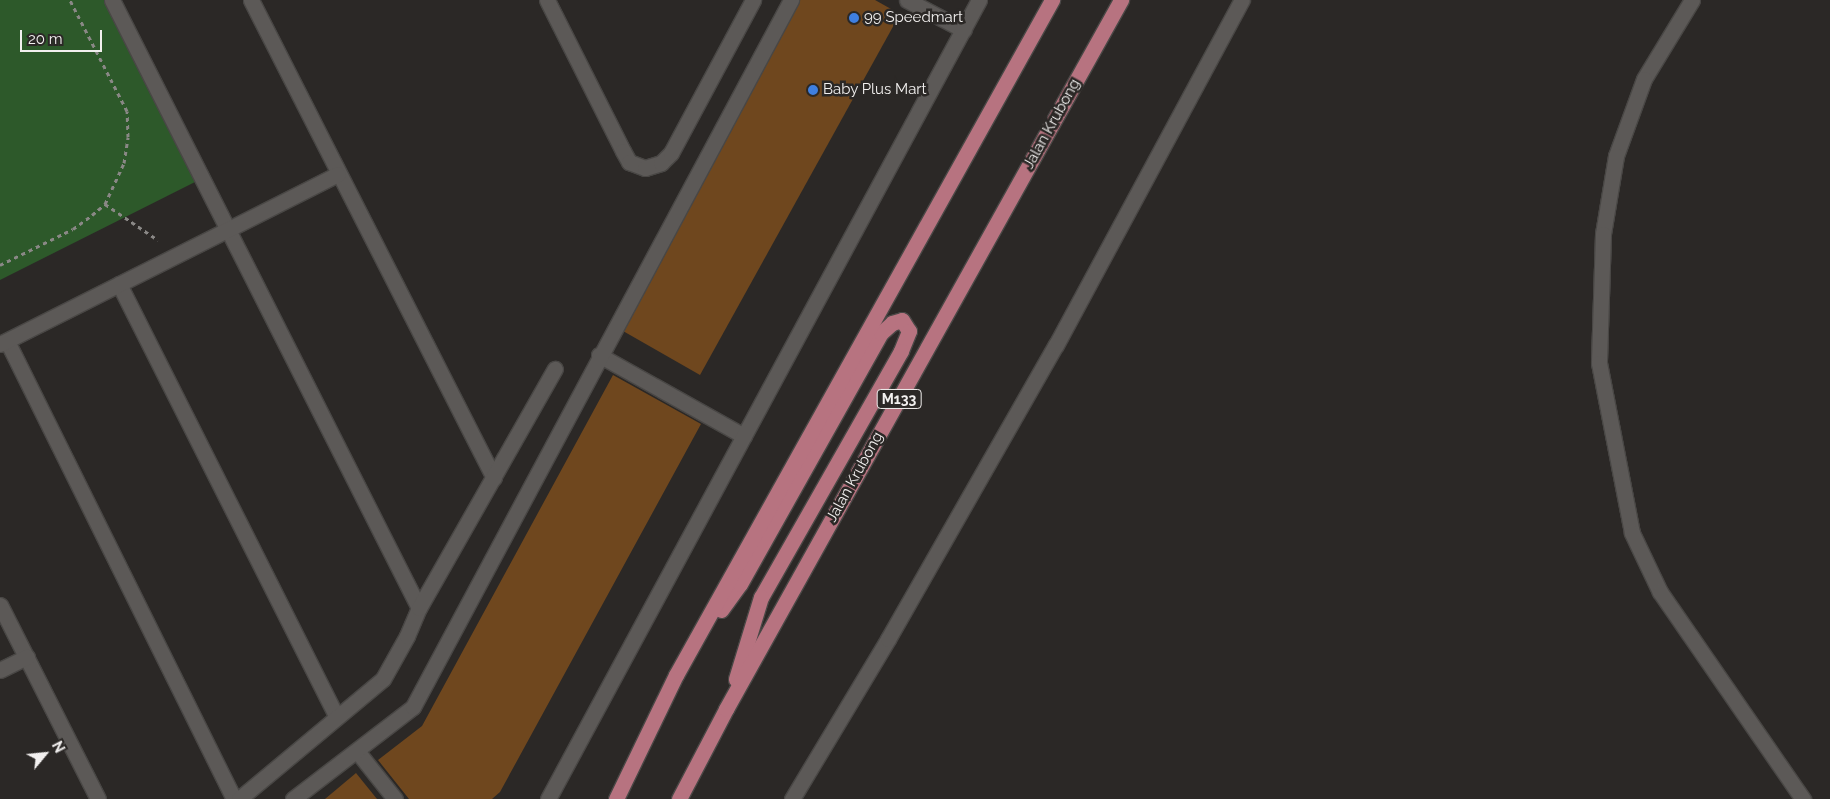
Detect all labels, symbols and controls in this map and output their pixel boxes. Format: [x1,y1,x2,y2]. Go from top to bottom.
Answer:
place label: 99 Speedmart [864,9,963,27]
marker: 99 Speedmart [848,12,860,24]
scale bar [22,20,105,52]
text: 20 m [28,30,63,48]
street label: Jalan Krubong [1020,76,1084,172]
place label: Baby Plus Mart [823,81,927,99]
marker: Baby Plus Mart [807,84,819,96]
road number: M133 [876,388,922,410]
street label: Jalan Krubong [823,429,887,525]
north arrow [20,729,70,779]
text: N [49,738,68,755]

